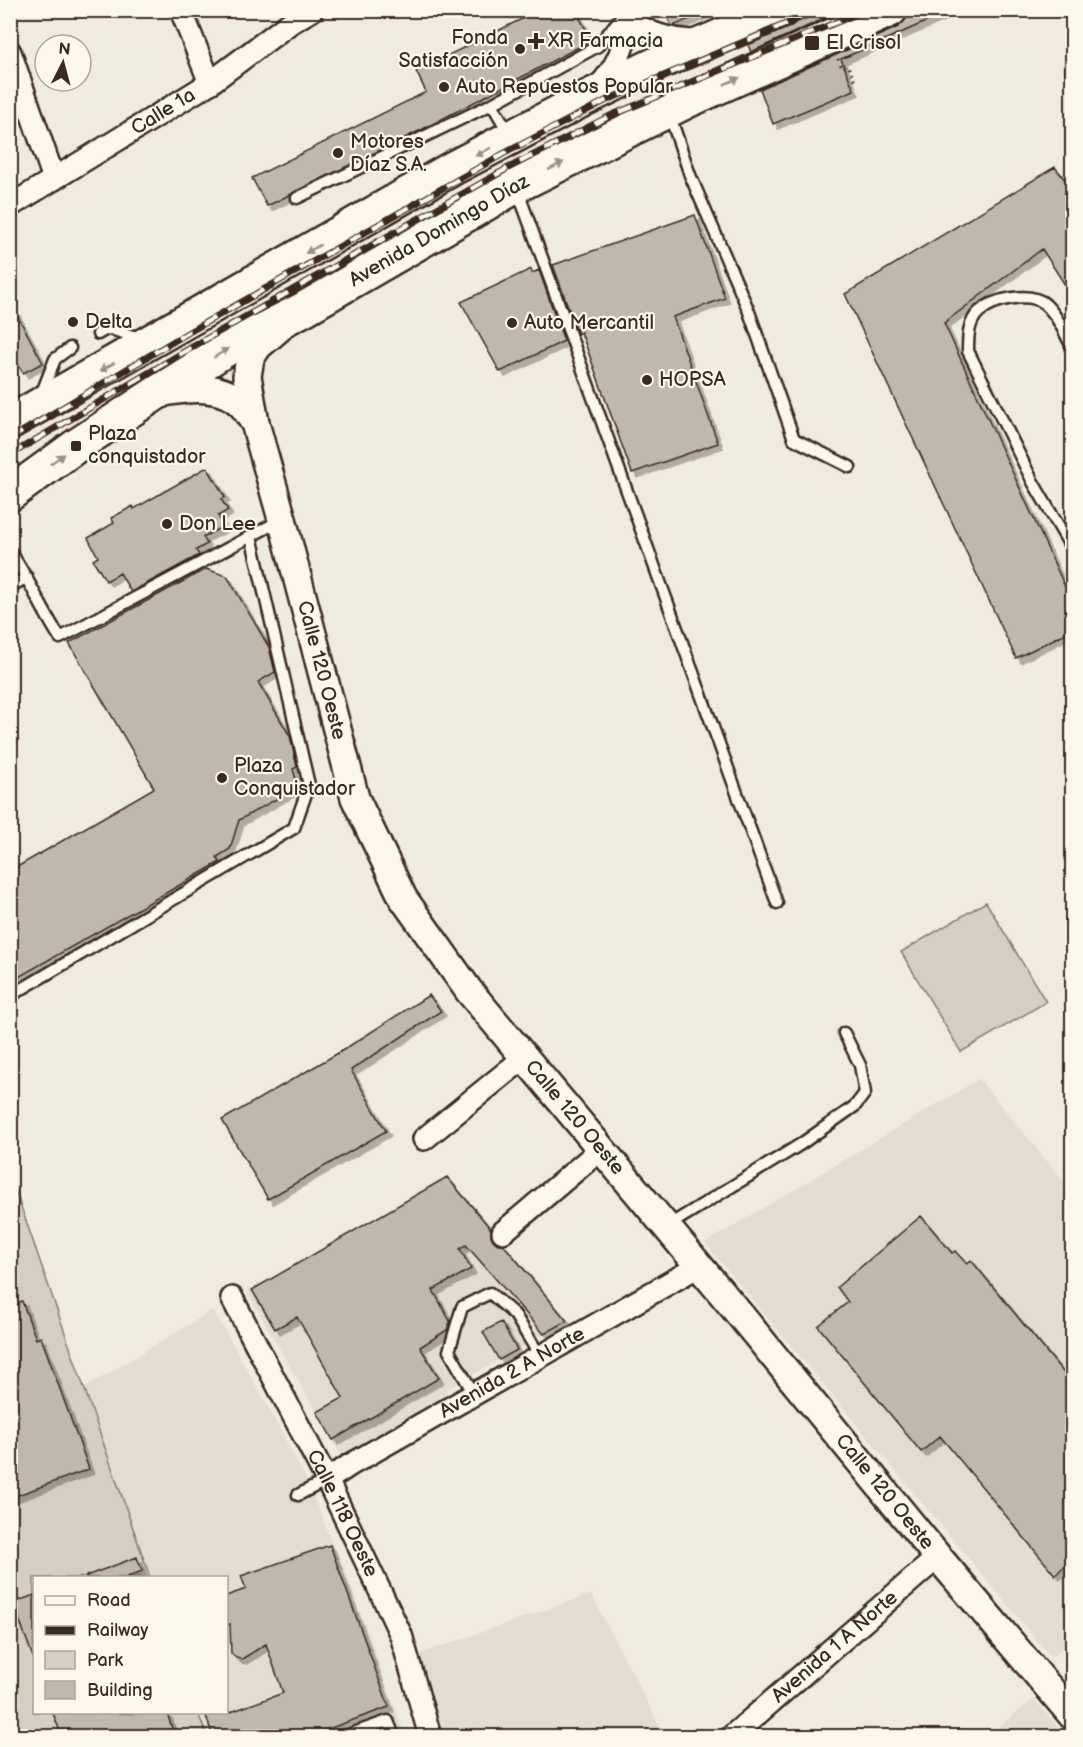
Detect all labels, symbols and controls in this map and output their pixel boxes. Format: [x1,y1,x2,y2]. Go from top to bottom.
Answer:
place label: Fonda Satisfacción [398,26,508,73]
place label: XR Farmacia [547,29,663,53]
place label: El Crisol [826,31,901,55]
north arrow [33,33,93,93]
marker: XR Farmacia [529,34,543,48]
marker: El Crisol [803,34,821,52]
text: N [57,39,71,60]
marker: Fonda Satisfacción [513,42,527,56]
place label: Auto Repuestos Popular [456,75,673,99]
one-way arrow [723,76,741,86]
marker: Auto Repuestos Popular [437,80,451,94]
street label: Calle 1a [127,83,200,140]
place label: Motores Díaz S.A. [350,130,427,177]
marker: Motores Díaz S.A. [331,146,345,160]
one-way arrow [474,148,491,157]
one-way arrow [548,161,565,171]
street label: Avenida Domingo Díaz [345,169,533,292]
one-way arrow [305,243,321,254]
place label: Delta [85,310,132,334]
place label: Auto Mercantil [524,311,654,335]
marker: Delta [66,315,80,329]
marker: Auto Mercantil [505,316,519,330]
one-way arrow [213,347,229,358]
one-way arrow [99,361,116,371]
place label: HOPSA [659,368,727,392]
marker: HOPSA [640,373,654,387]
place label: Plaza conquistador [88,422,206,469]
marker: Plaza conquistador [69,439,83,453]
one-way arrow [49,453,65,465]
place label: Don Lee [179,512,256,536]
marker: Don Lee [160,517,174,531]
street label: Calle 120 Oeste [292,598,351,742]
place label: Plaza Conquistador [234,754,356,801]
marker: Plaza Conquistador [215,771,229,785]
street label: Calle 120 Oeste [520,1055,630,1180]
street label: Avenida 2 A Norte [435,1322,589,1423]
street label: Calle 120 Oeste [830,1429,939,1555]
street label: Calle 118 Oeste [301,1446,384,1581]
legend [33,1576,228,1714]
street label: Avenida 1 A Norte [767,1585,903,1708]
text: Road [87,1590,131,1611]
text: Railway [87,1620,149,1641]
text: Park [87,1650,123,1671]
text: Building [87,1680,153,1701]

